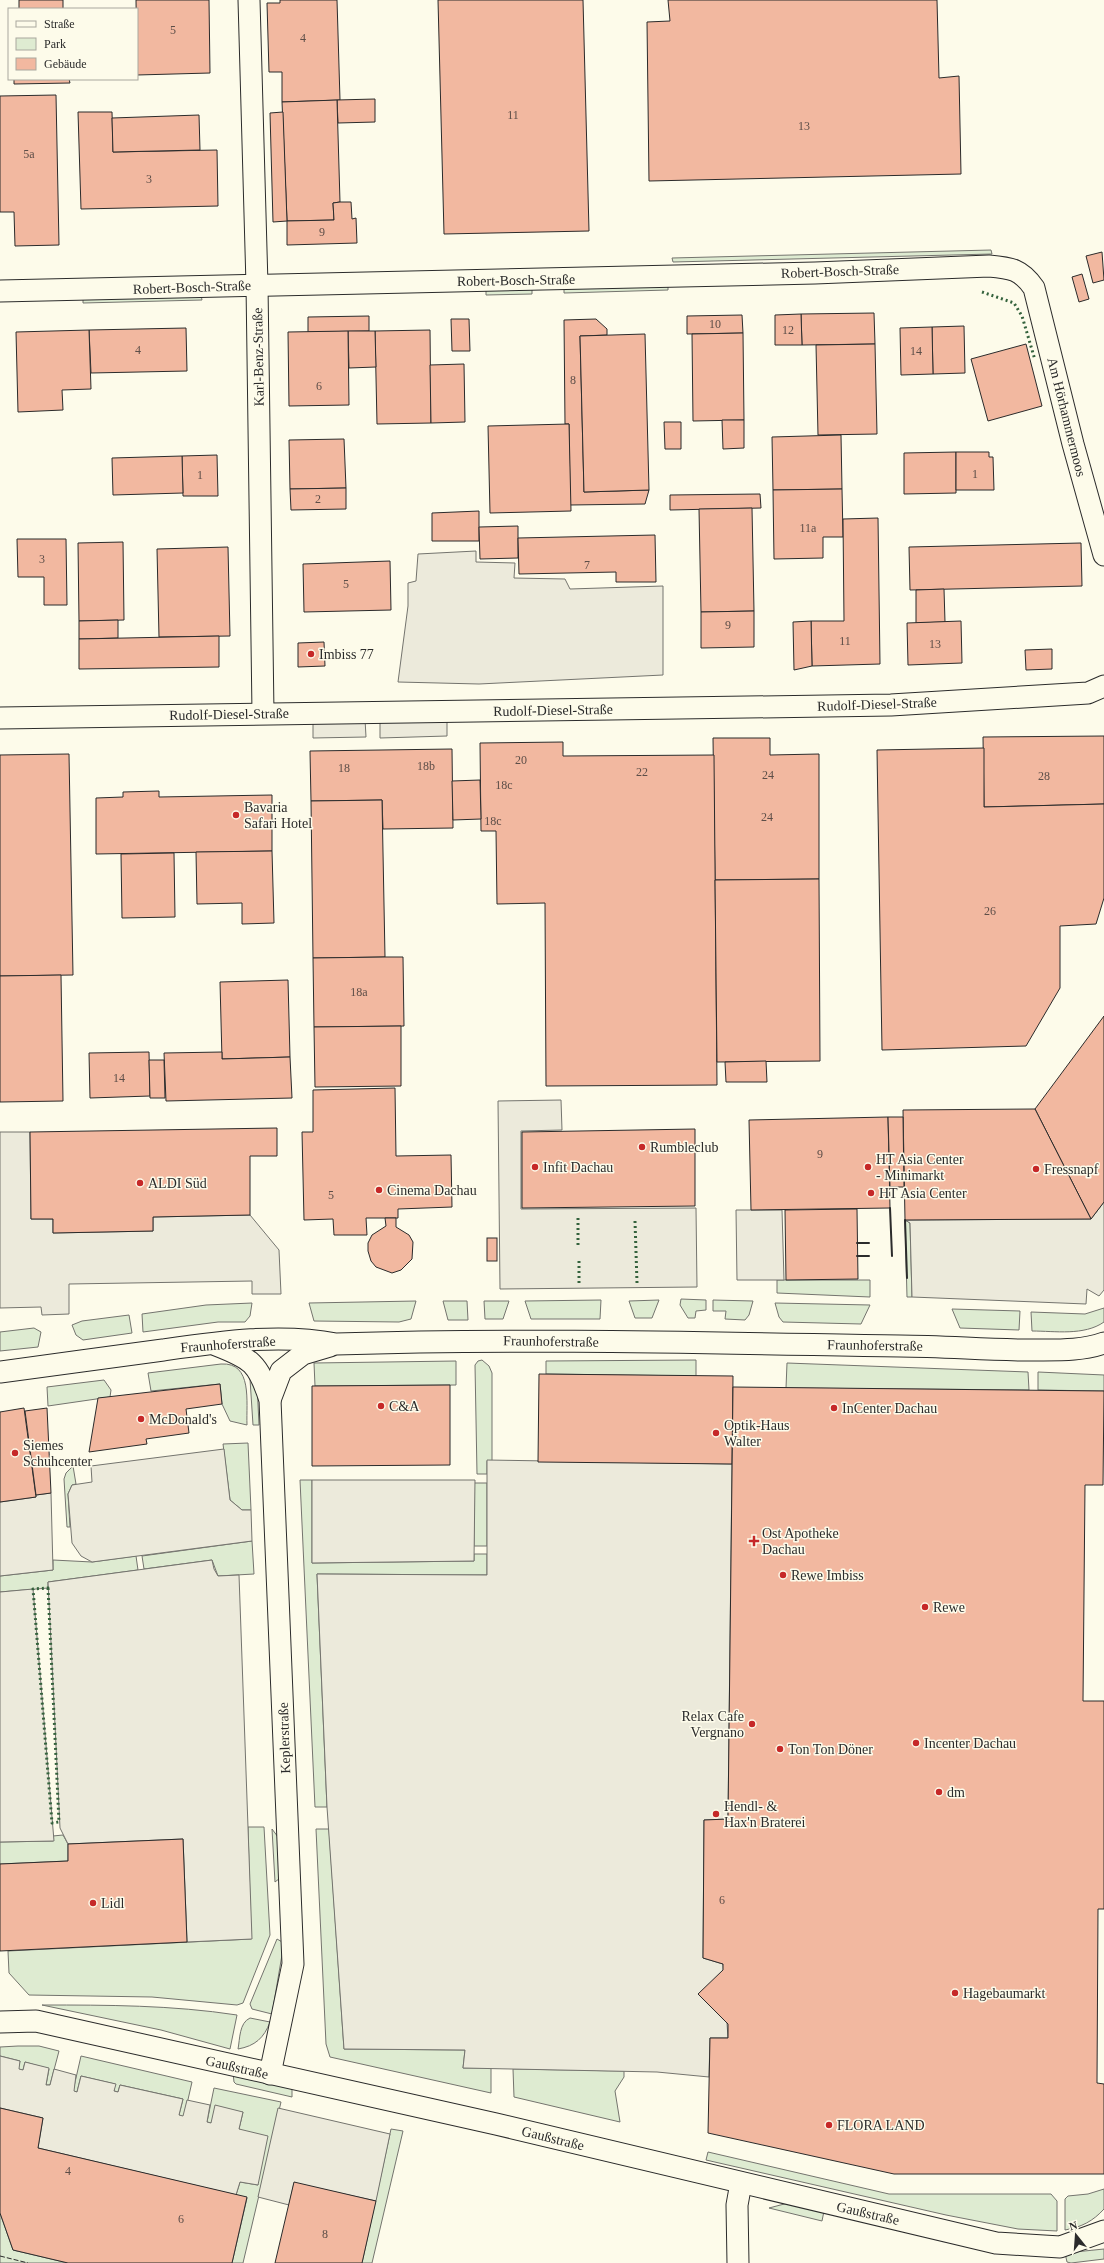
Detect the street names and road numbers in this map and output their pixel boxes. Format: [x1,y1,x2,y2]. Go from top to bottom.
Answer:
street label: Robert-Bosch-Straße [781,262,899,281]
street label: Robert-Bosch-Straße [457,272,575,289]
street label: Robert-Bosch-Straße [133,278,251,297]
street label: Karl-Benz-Straße [250,308,267,406]
street label: Am Hörhammermoos [1044,356,1089,478]
street label: Rudolf-Diesel-Straße [817,695,937,714]
street label: Rudolf-Diesel-Straße [493,702,613,719]
street label: Rudolf-Diesel-Straße [169,706,289,723]
street label: Fraunhoferstraße [503,1333,599,1350]
street label: Fraunhoferstraße [180,1334,276,1355]
street label: Fraunhoferstraße [827,1337,923,1354]
street label: Keplerstraße [276,1702,293,1774]
street label: Gaußstraße [204,2053,270,2082]
street label: Gaußstraße [520,2123,586,2153]
street label: Gaußstraße [835,2199,901,2228]

